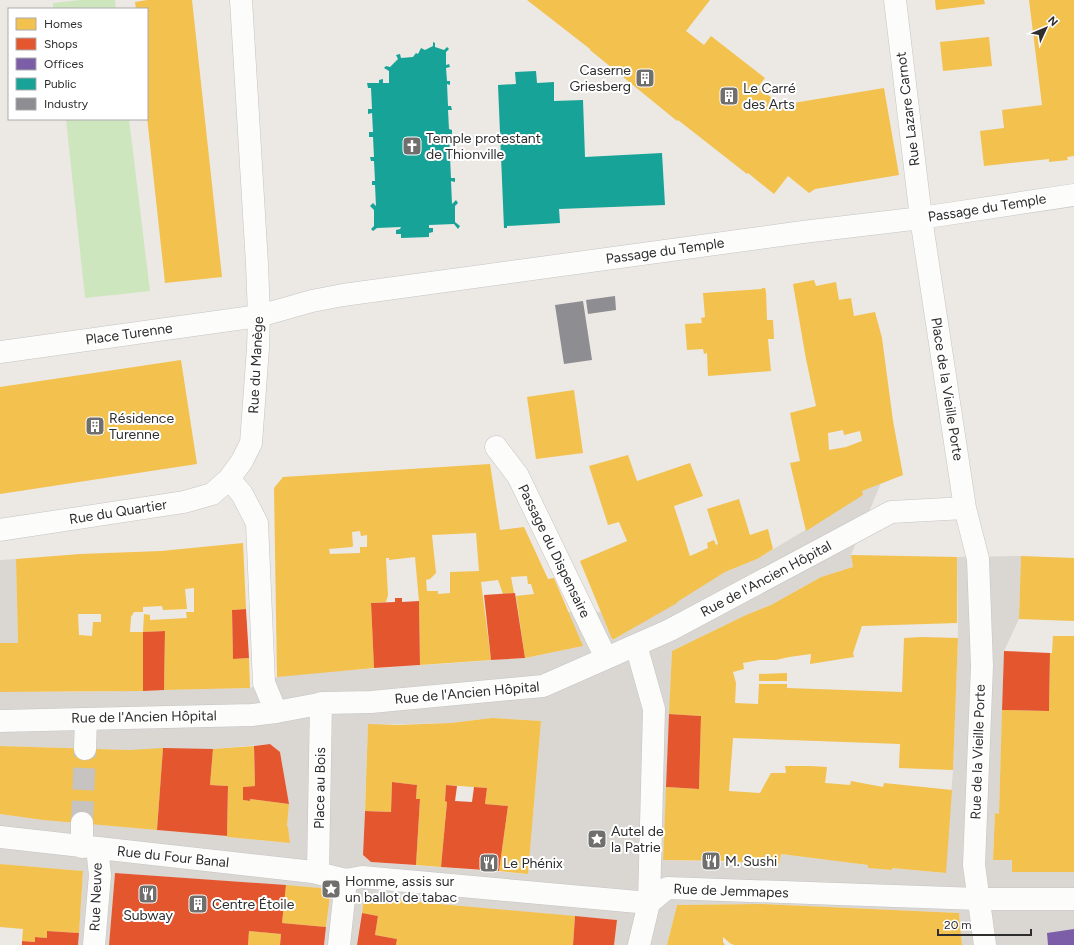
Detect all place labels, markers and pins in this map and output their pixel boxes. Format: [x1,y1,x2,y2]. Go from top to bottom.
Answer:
place label: Caserne Griesberg [569,62,631,95]
building icon: Caserne Griesberg [634,67,656,89]
place label: Le Carré des Arts [743,80,796,113]
building icon: Le Carré des Arts [718,85,740,107]
place label: Temple protestant de Thionville [426,130,541,163]
church icon: Temple protestant de Thionville [401,135,423,157]
place label: Résidence Turenne [109,410,174,443]
building icon: Résidence Turenne [84,415,106,437]
place label: Autel de la Patrie [611,823,664,856]
place icon: Autel de la Patrie [586,828,608,850]
restaurant icon: M. Sushi [700,850,722,872]
restaurant icon: Le Phénix [478,852,500,874]
place label: M. Sushi [725,853,777,870]
place label: Le Phénix [503,855,563,872]
place label: Homme, assis sur un ballot de tabac [345,873,458,906]
place icon: Homme, assis sur un ballot de tabac [320,878,342,900]
restaurant icon: Subway [137,883,159,905]
building icon: Centre Étoile [187,893,209,915]
place label: Centre Étoile [212,896,295,913]
place label: Subway [123,907,173,924]

